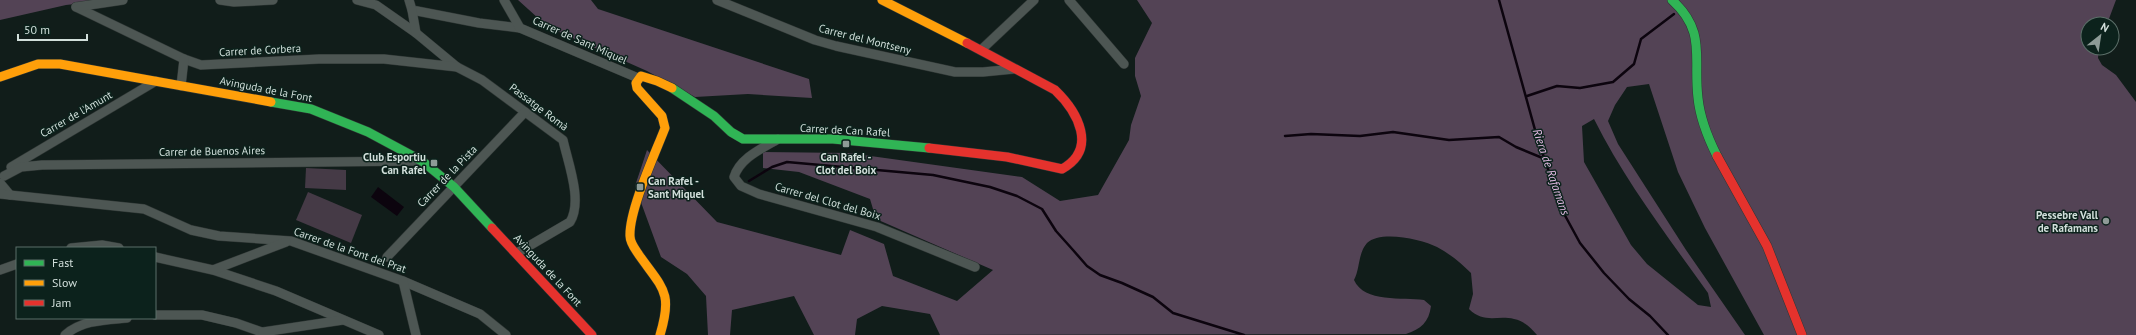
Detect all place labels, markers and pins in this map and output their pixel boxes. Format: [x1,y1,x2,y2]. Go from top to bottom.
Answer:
marker: Can Rafel - Clot del Boix [841,139,851,149]
place label: Club Esportiu Can Rafel [363,150,427,177]
place label: Can Rafel - Clot del Boix [816,150,877,177]
marker: Club Esportiu Can Rafel [429,158,439,168]
place label: Can Rafel - Sant Miquel [648,174,705,201]
marker: Can Rafel - Sant Miquel [635,182,645,192]
place label: Pessebre Vall de Rafamans [2036,208,2099,235]
marker: Pessebre Vall de Rafamans [2101,216,2111,226]

